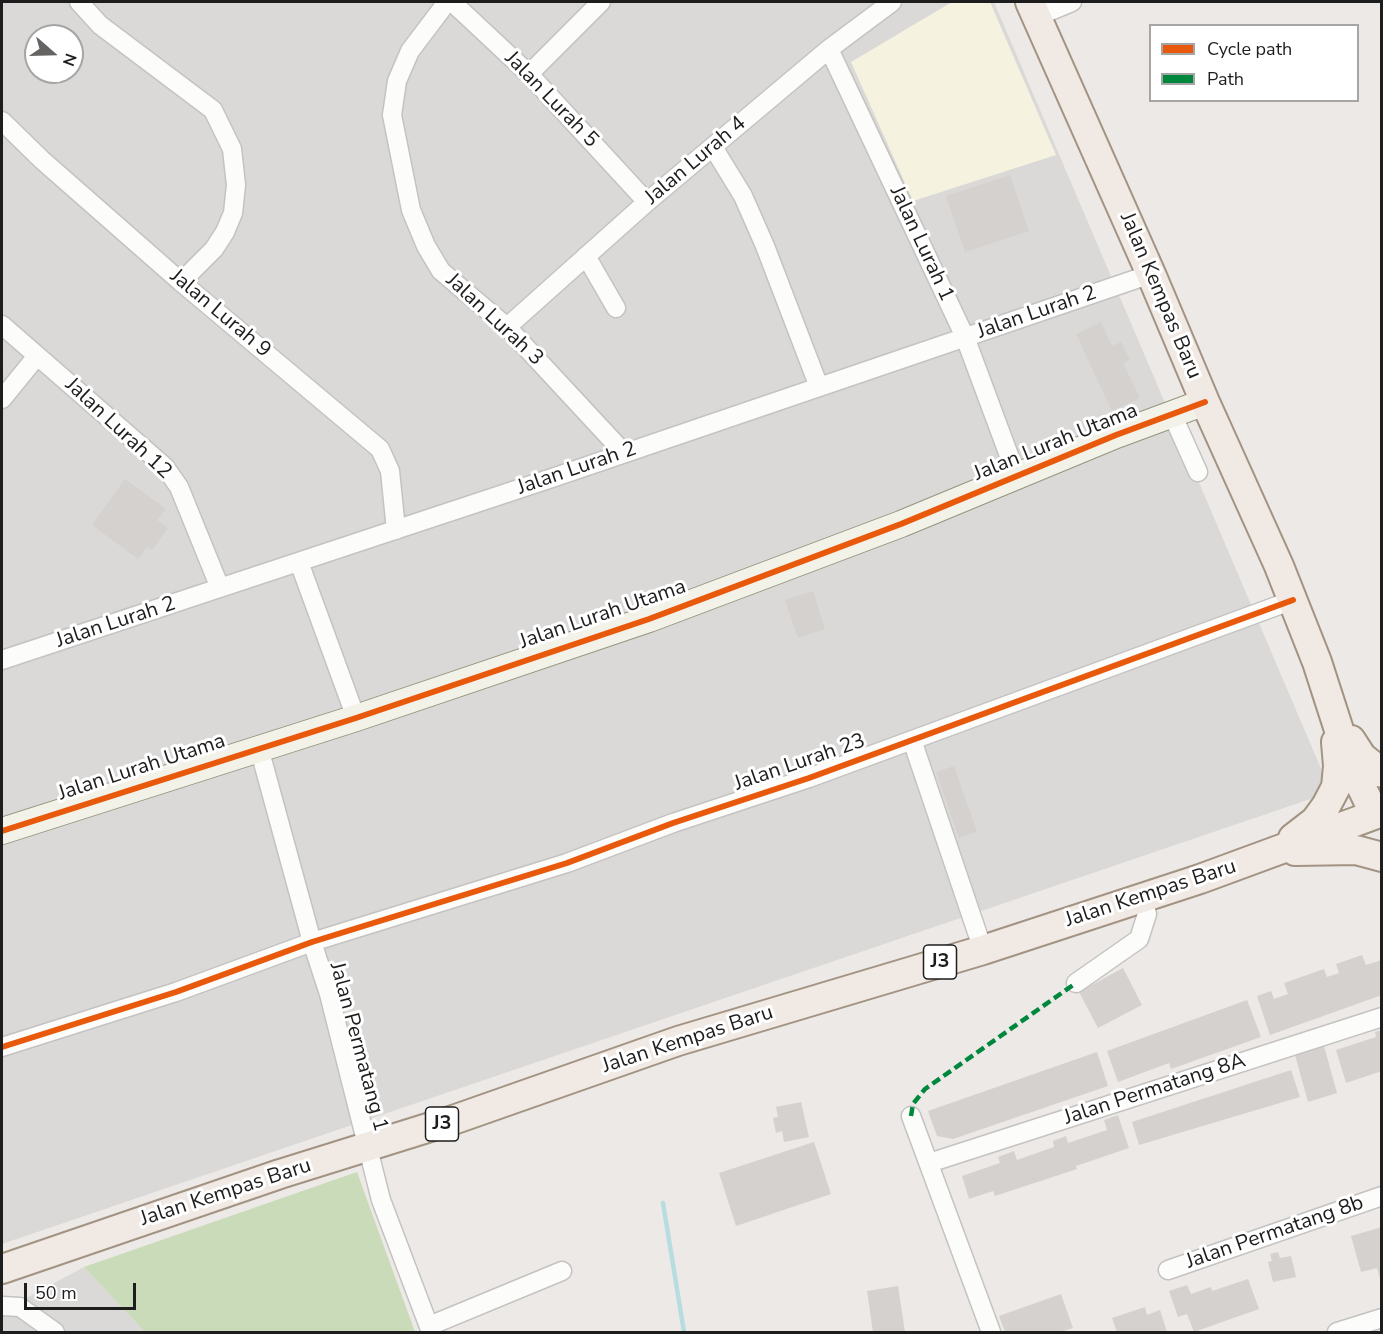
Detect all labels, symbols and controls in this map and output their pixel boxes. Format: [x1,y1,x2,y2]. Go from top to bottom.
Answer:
north arrow [24,24,84,84]
legend [1149,24,1359,102]
text: Cycle path [1207,37,1292,61]
street label: Jalan Lurah 5 [499,47,603,153]
text: N [57,50,81,69]
text: Path [1207,67,1244,91]
street label: Jalan Lurah 4 [640,111,752,211]
street label: Jalan Lurah 1 [883,182,959,306]
street label: Jalan Kempas Baru [1114,209,1206,383]
street label: Jalan Lurah 9 [164,264,276,364]
street label: Jalan Lurah 3 [440,268,548,372]
street label: Jalan Lurah 2 [974,281,1100,345]
street label: Jalan Lurah 12 [59,373,177,485]
street label: Jalan Lurah Utama [970,399,1142,487]
street label: Jalan Lurah 2 [514,437,640,501]
street label: Jalan Lurah Utama [516,575,690,655]
street label: Jalan Lurah 2 [53,592,179,654]
street label: Jalan Lurah Utama [55,729,229,807]
street label: Jalan Lurah 23 [731,729,869,797]
street label: Jalan Kempas Baru [1062,854,1240,934]
road number: J3 [924,945,956,979]
street label: Jalan Permatang 1 [323,960,393,1134]
street label: Jalan Kempas Baru [599,1000,777,1080]
street label: Jalan Permatang 8A [1061,1049,1249,1131]
road number: J3 [426,1107,458,1141]
street label: Jalan Kempas Baru [137,1153,315,1233]
street label: Jalan Permatang 8b [1183,1191,1367,1275]
scale bar [27,1271,140,1309]
text: 50 m [35,1281,77,1305]

